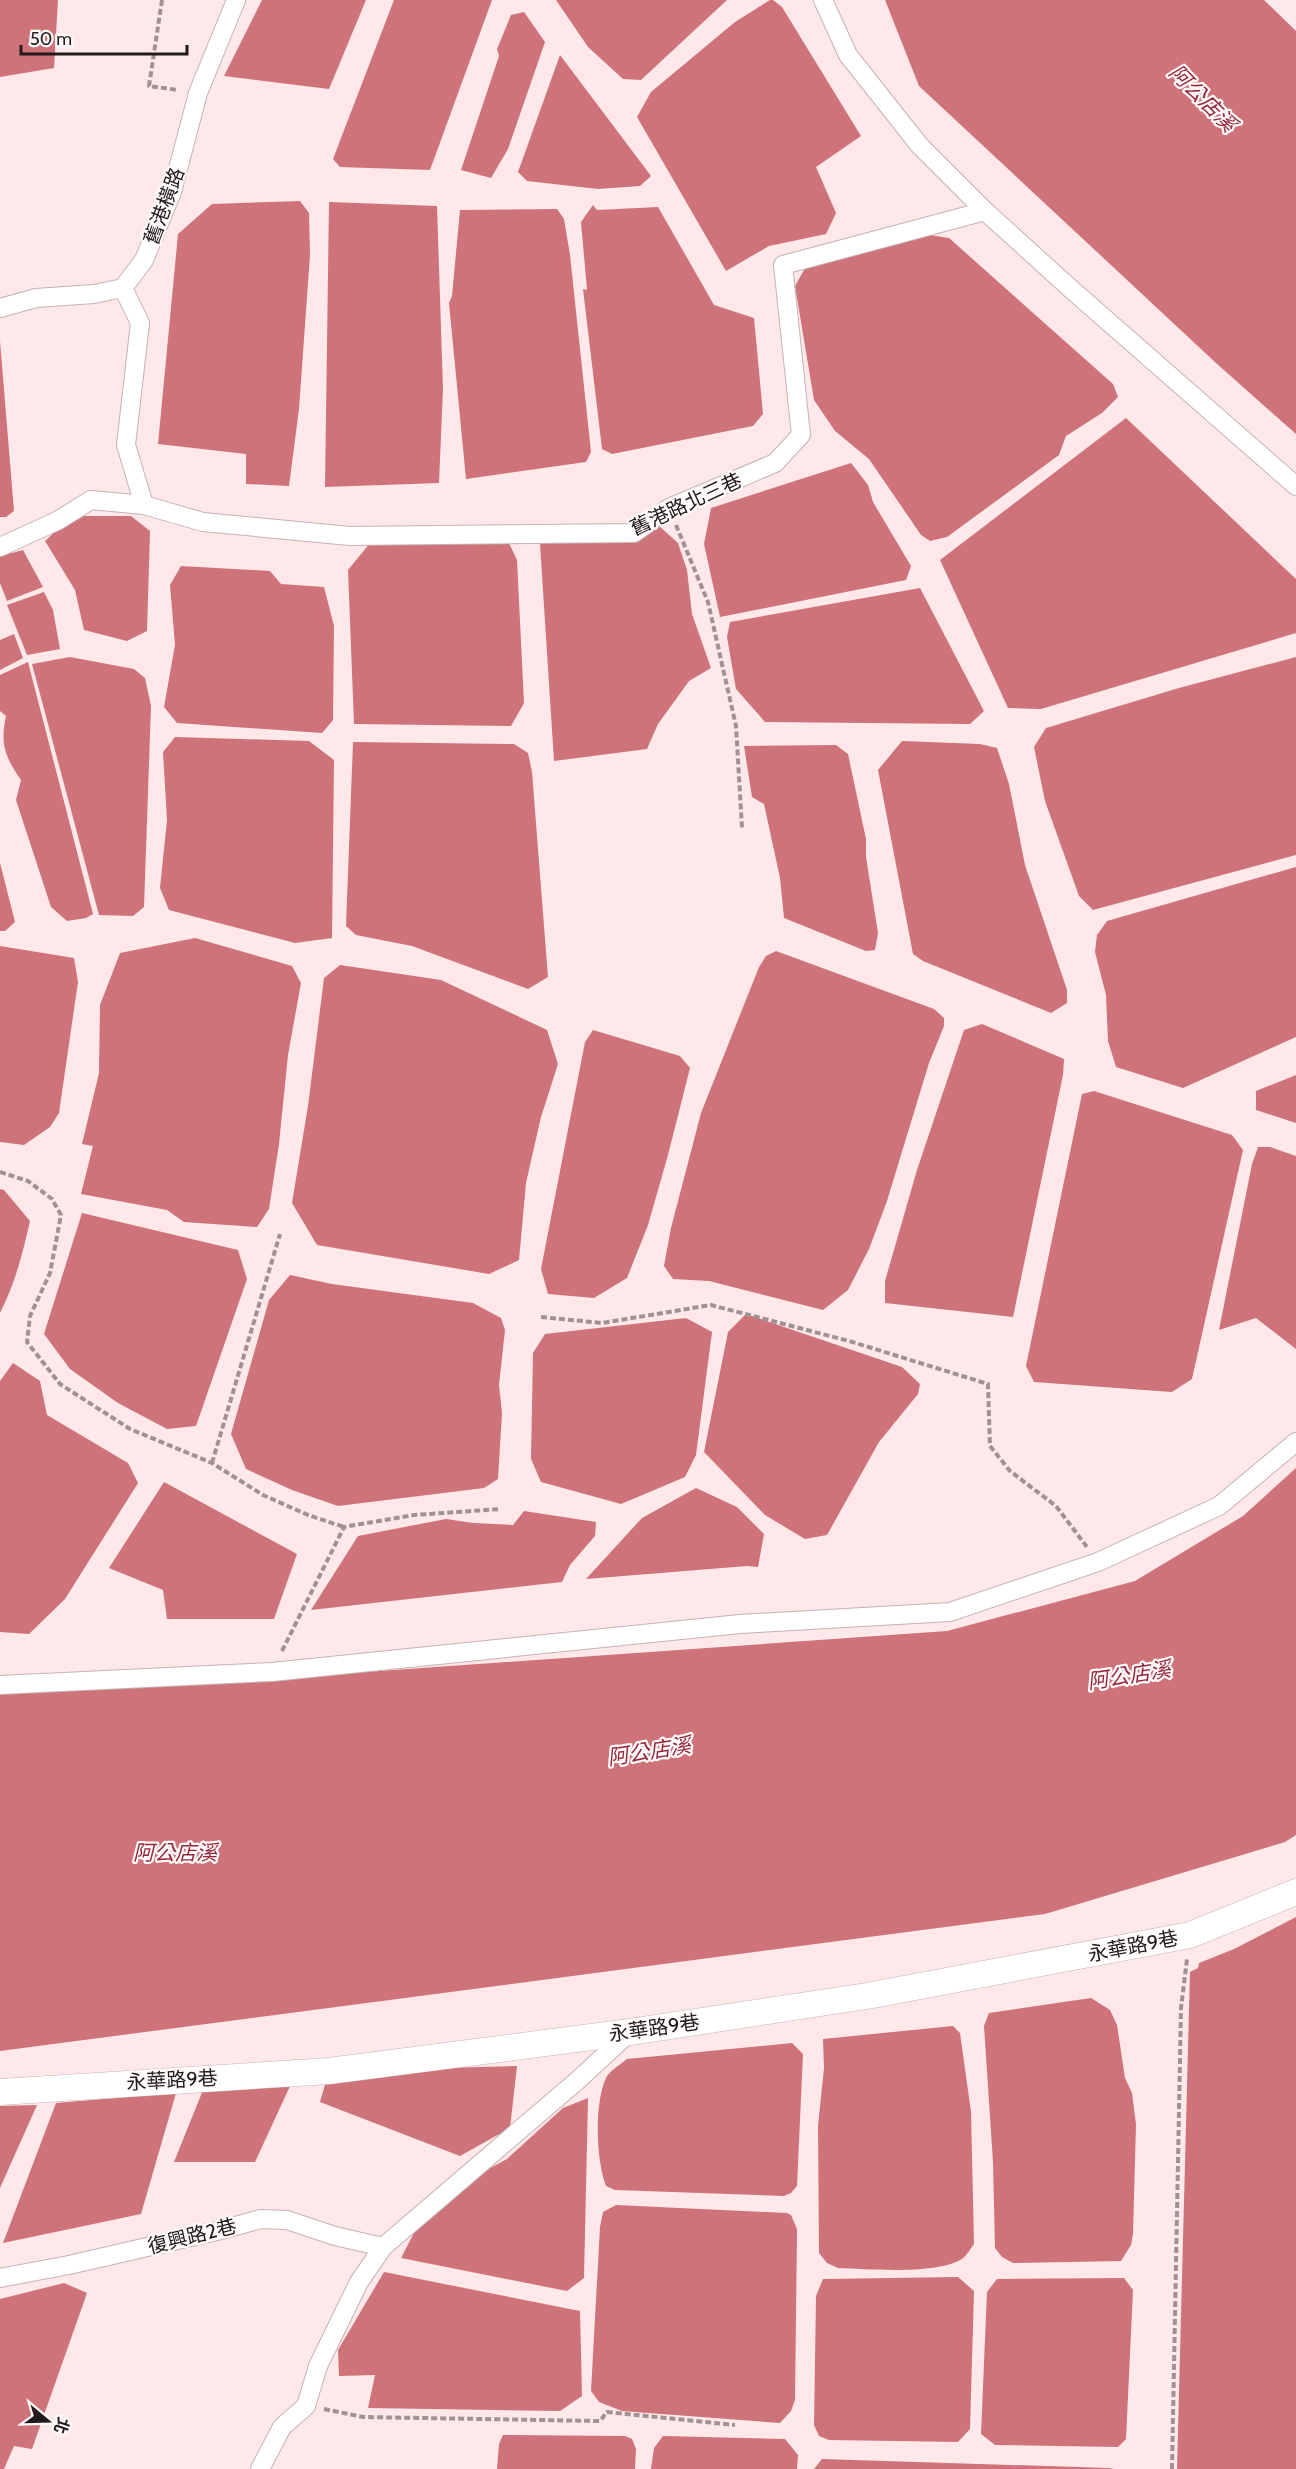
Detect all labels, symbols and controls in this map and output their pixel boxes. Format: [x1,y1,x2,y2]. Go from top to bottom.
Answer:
scale bar [21,18,188,56]
text: 50 m [30,28,72,50]
water label: 阿公店溪 [1164,59,1244,139]
street label: 舊港橫路 [139,164,189,248]
street label: 舊港路北三巷 [627,468,745,540]
water label: 阿公店溪 [1086,1656,1175,1694]
water label: 阿公店溪 [606,1732,695,1770]
water label: 阿公店溪 [133,1840,220,1865]
street label: 永華路9巷 [1086,1926,1180,1966]
street label: 永華路9巷 [607,2010,701,2046]
street label: 永華路9巷 [126,2066,218,2094]
street label: 復興路2巷 [145,2213,239,2259]
north arrow [18,2391,78,2451]
text: 北 [50,2415,73,2436]

